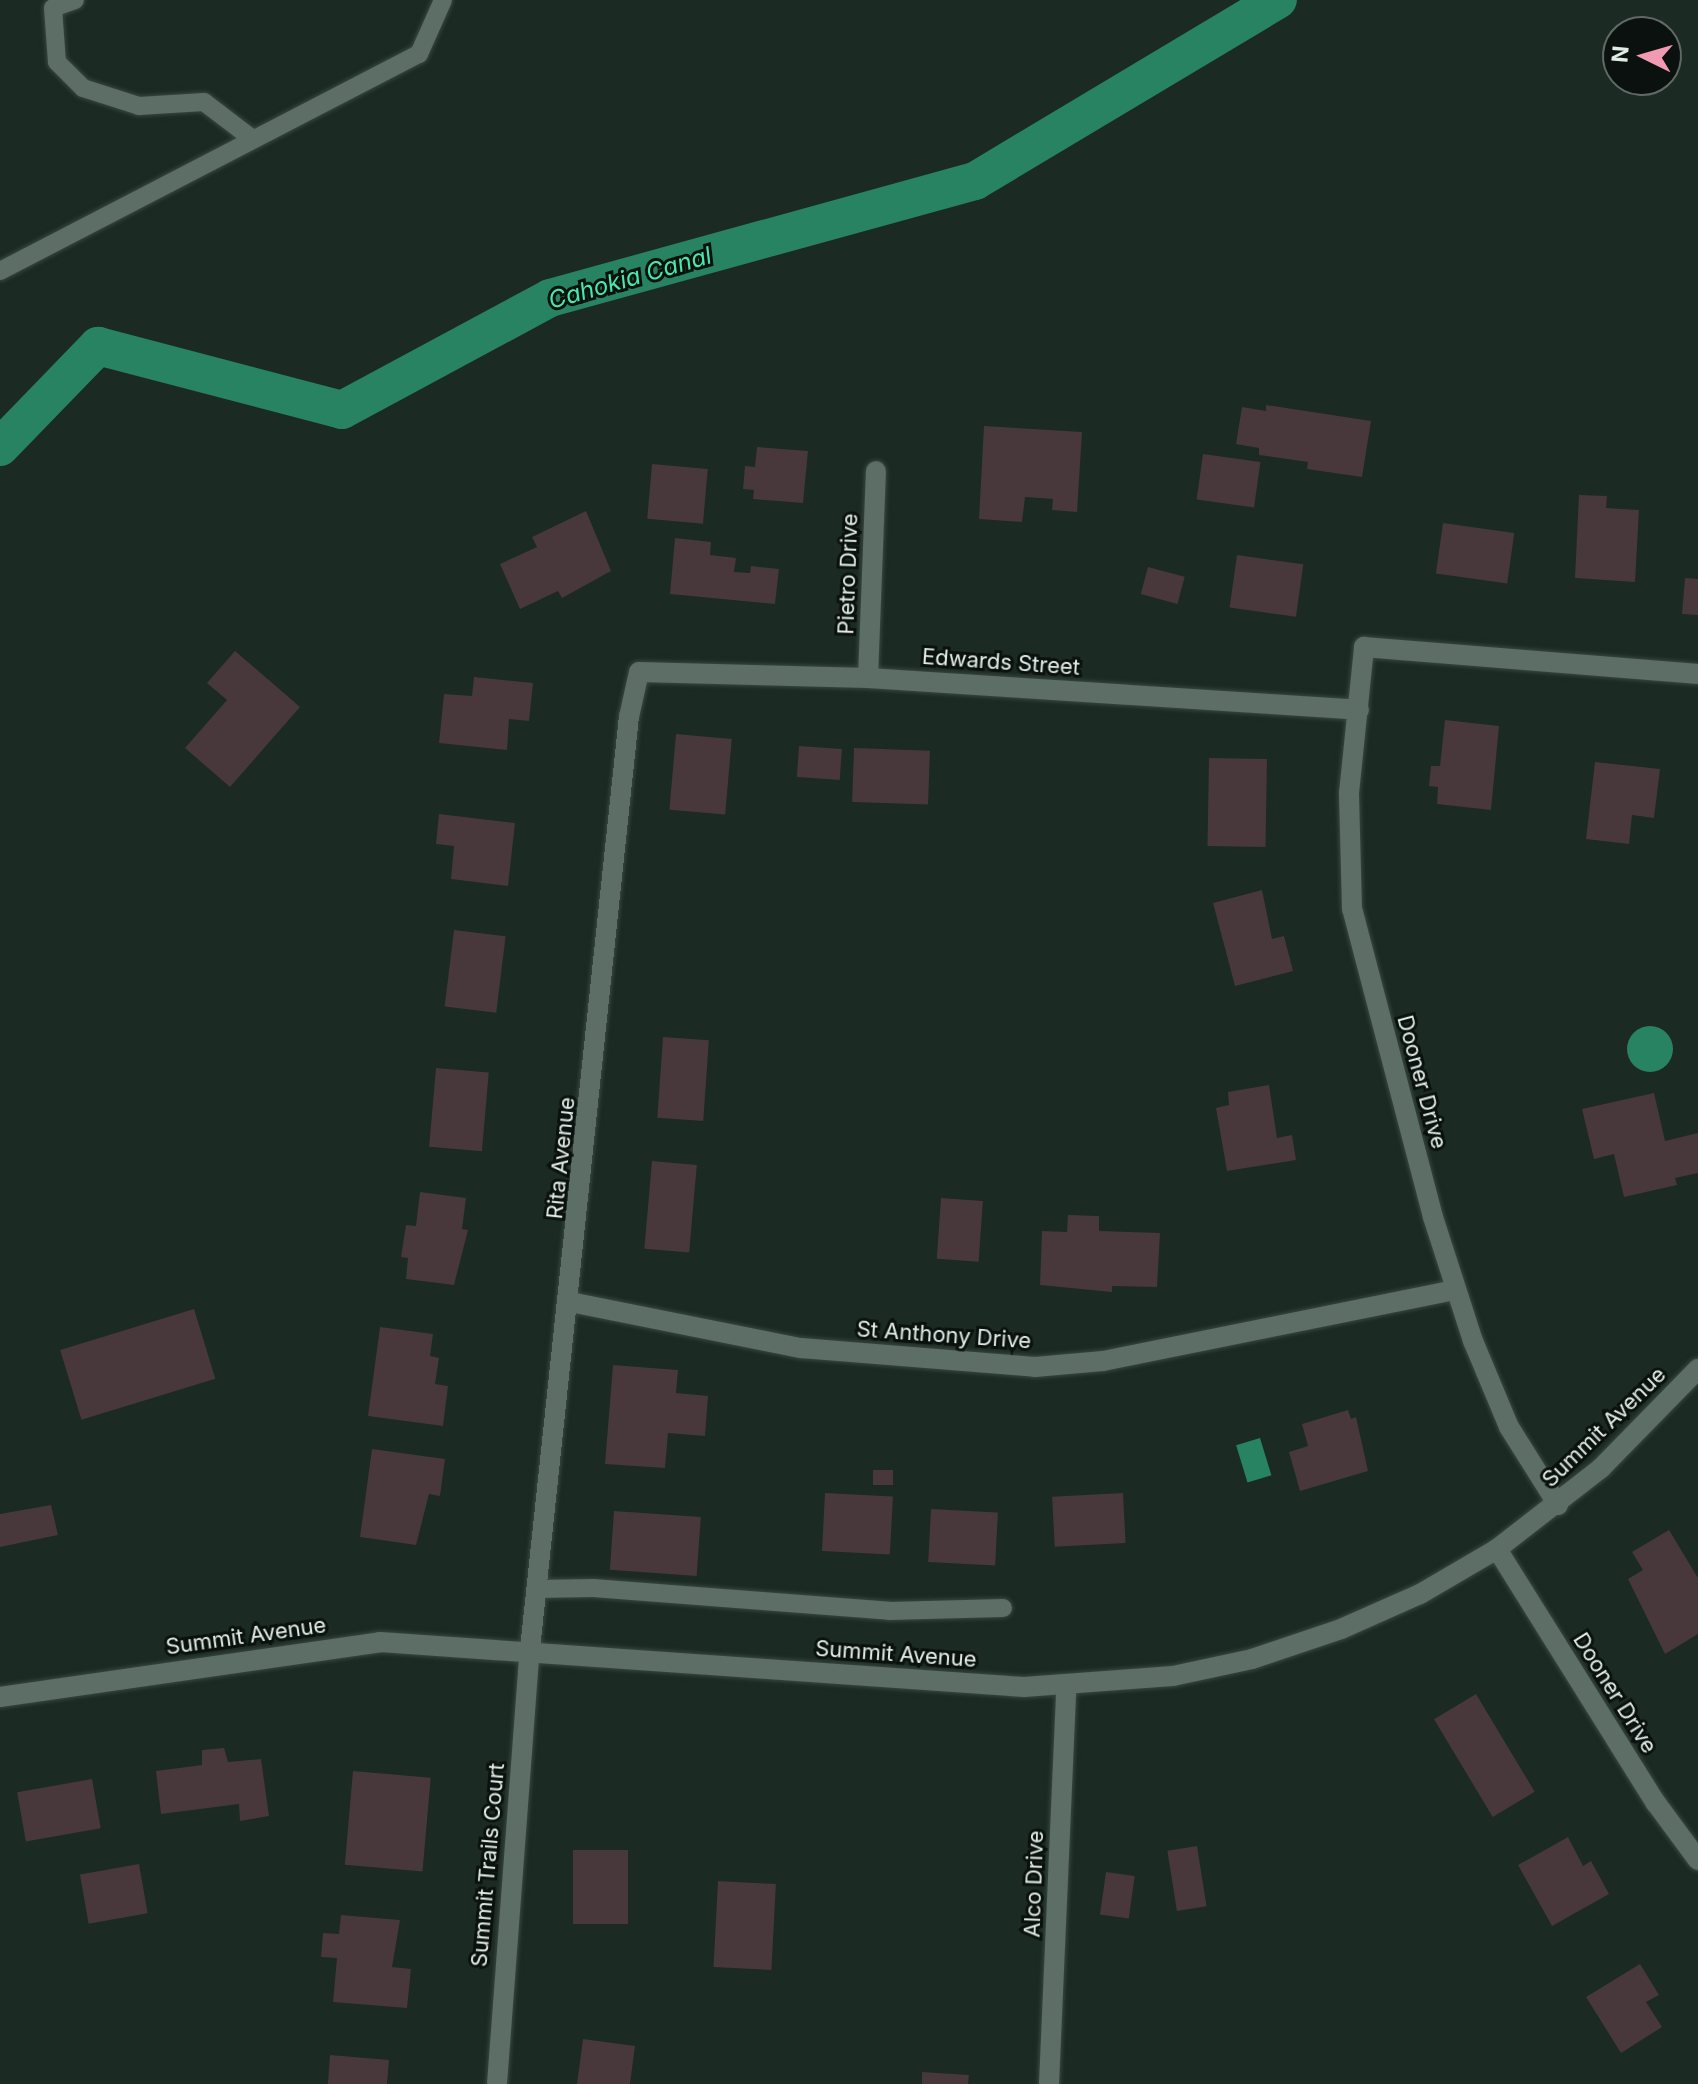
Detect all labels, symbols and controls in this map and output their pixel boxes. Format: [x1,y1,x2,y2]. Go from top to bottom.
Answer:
north arrow [1602,16,1682,96]
text: N [1606,45,1634,64]
water label: Cahokia Canal [545,241,715,315]
street label: Pietro Drive [833,513,863,635]
street label: Edwards Street [921,643,1081,681]
street label: Dooner Drive [1392,1012,1452,1152]
street label: Rita Avenue [541,1096,581,1220]
street label: St Anthony Drive [856,1316,1032,1354]
street label: Summit Avenue [1537,1361,1671,1493]
street label: Summit Avenue [164,1612,328,1660]
street label: Dooner Drive [1567,1628,1663,1758]
street label: Summit Avenue [814,1635,978,1673]
street label: Summit Trails Court [466,1762,510,1968]
street label: Alco Drive [1019,1830,1049,1938]

